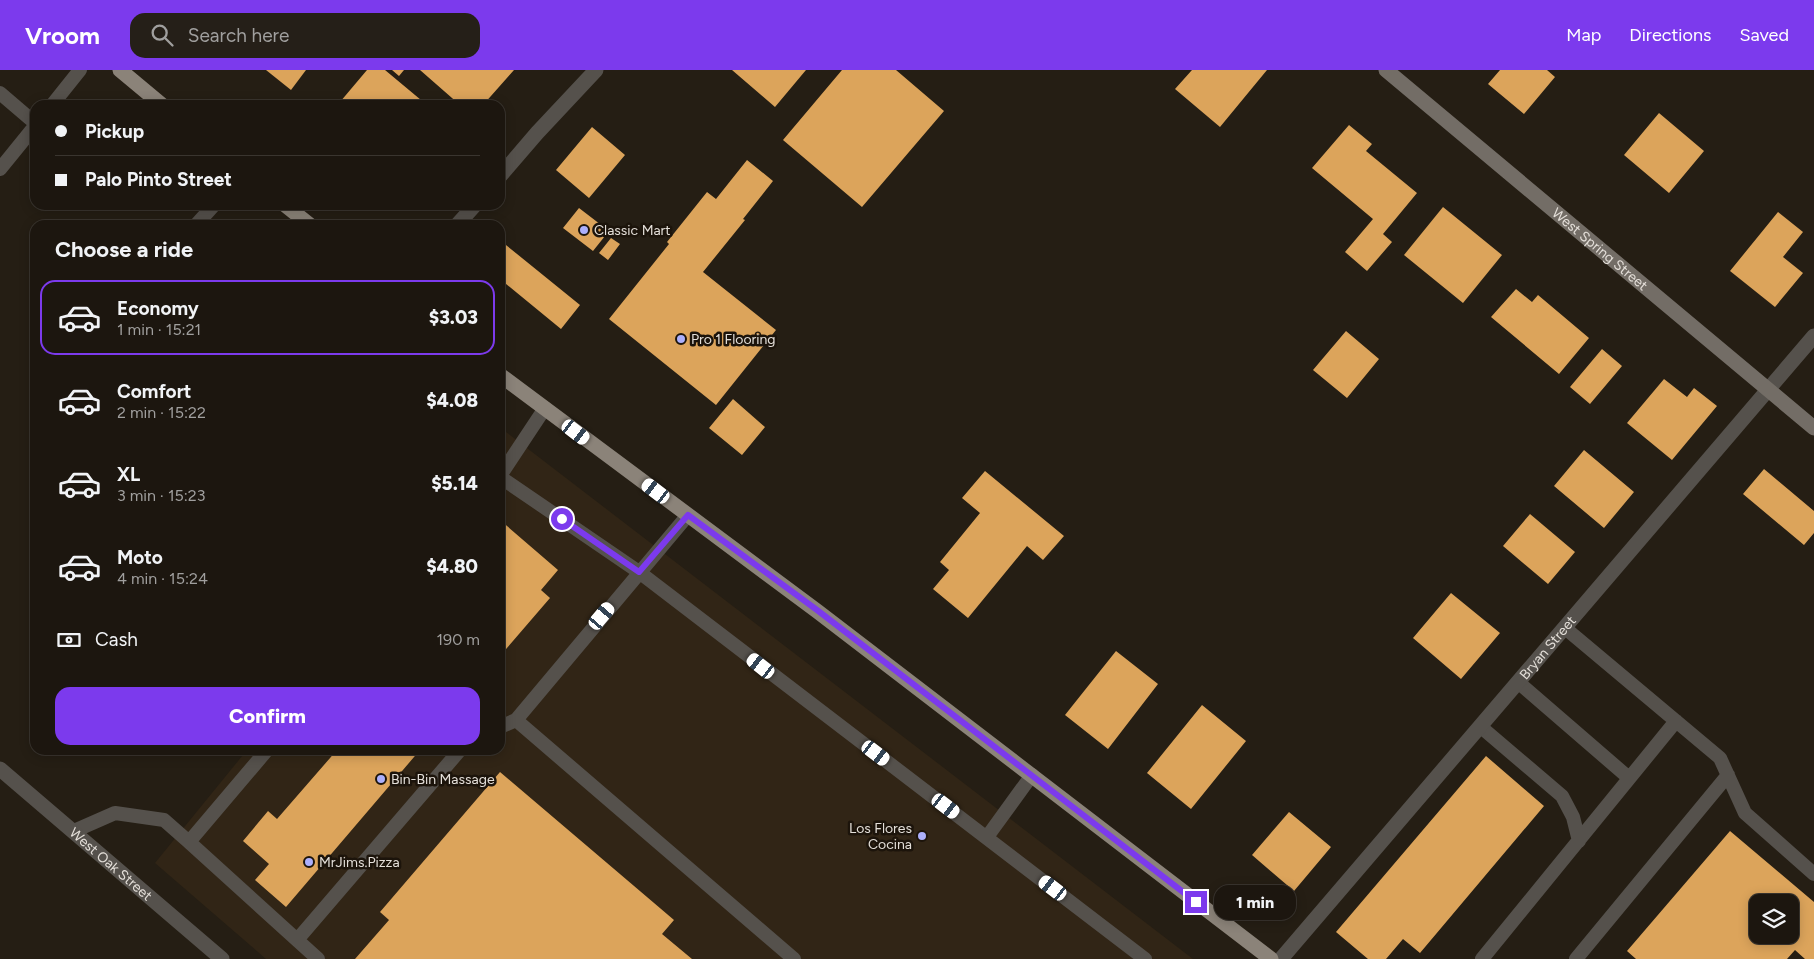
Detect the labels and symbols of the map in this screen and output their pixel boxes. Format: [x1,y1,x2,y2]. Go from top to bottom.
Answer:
street label: West Spring Street [1549,204,1651,294]
place label: Classic Mart [594,222,671,239]
marker: Classic Mart [578,224,590,236]
place label: Pro 1 Flooring [691,331,776,348]
marker: Pro 1 Flooring [675,333,687,345]
car [559,417,592,447]
car [639,476,672,506]
route start [551,508,573,530]
car [586,600,617,632]
street label: Bryan Street [1516,612,1579,683]
car [744,651,777,681]
car [859,738,892,768]
place label: Bin-Bin Massage [391,771,495,788]
marker: Bin-Bin Massage [375,773,387,785]
car [929,791,962,821]
place label: Los Flores Cocina [849,820,912,853]
street label: West Oak Street [66,824,156,904]
marker: Los Flores Cocina [916,830,928,842]
place label: MrJims.Pizza [319,854,400,871]
marker: MrJims.Pizza [303,856,315,868]
car [1036,873,1069,903]
callout: 1 min [1214,884,1296,920]
route end [1185,891,1207,913]

